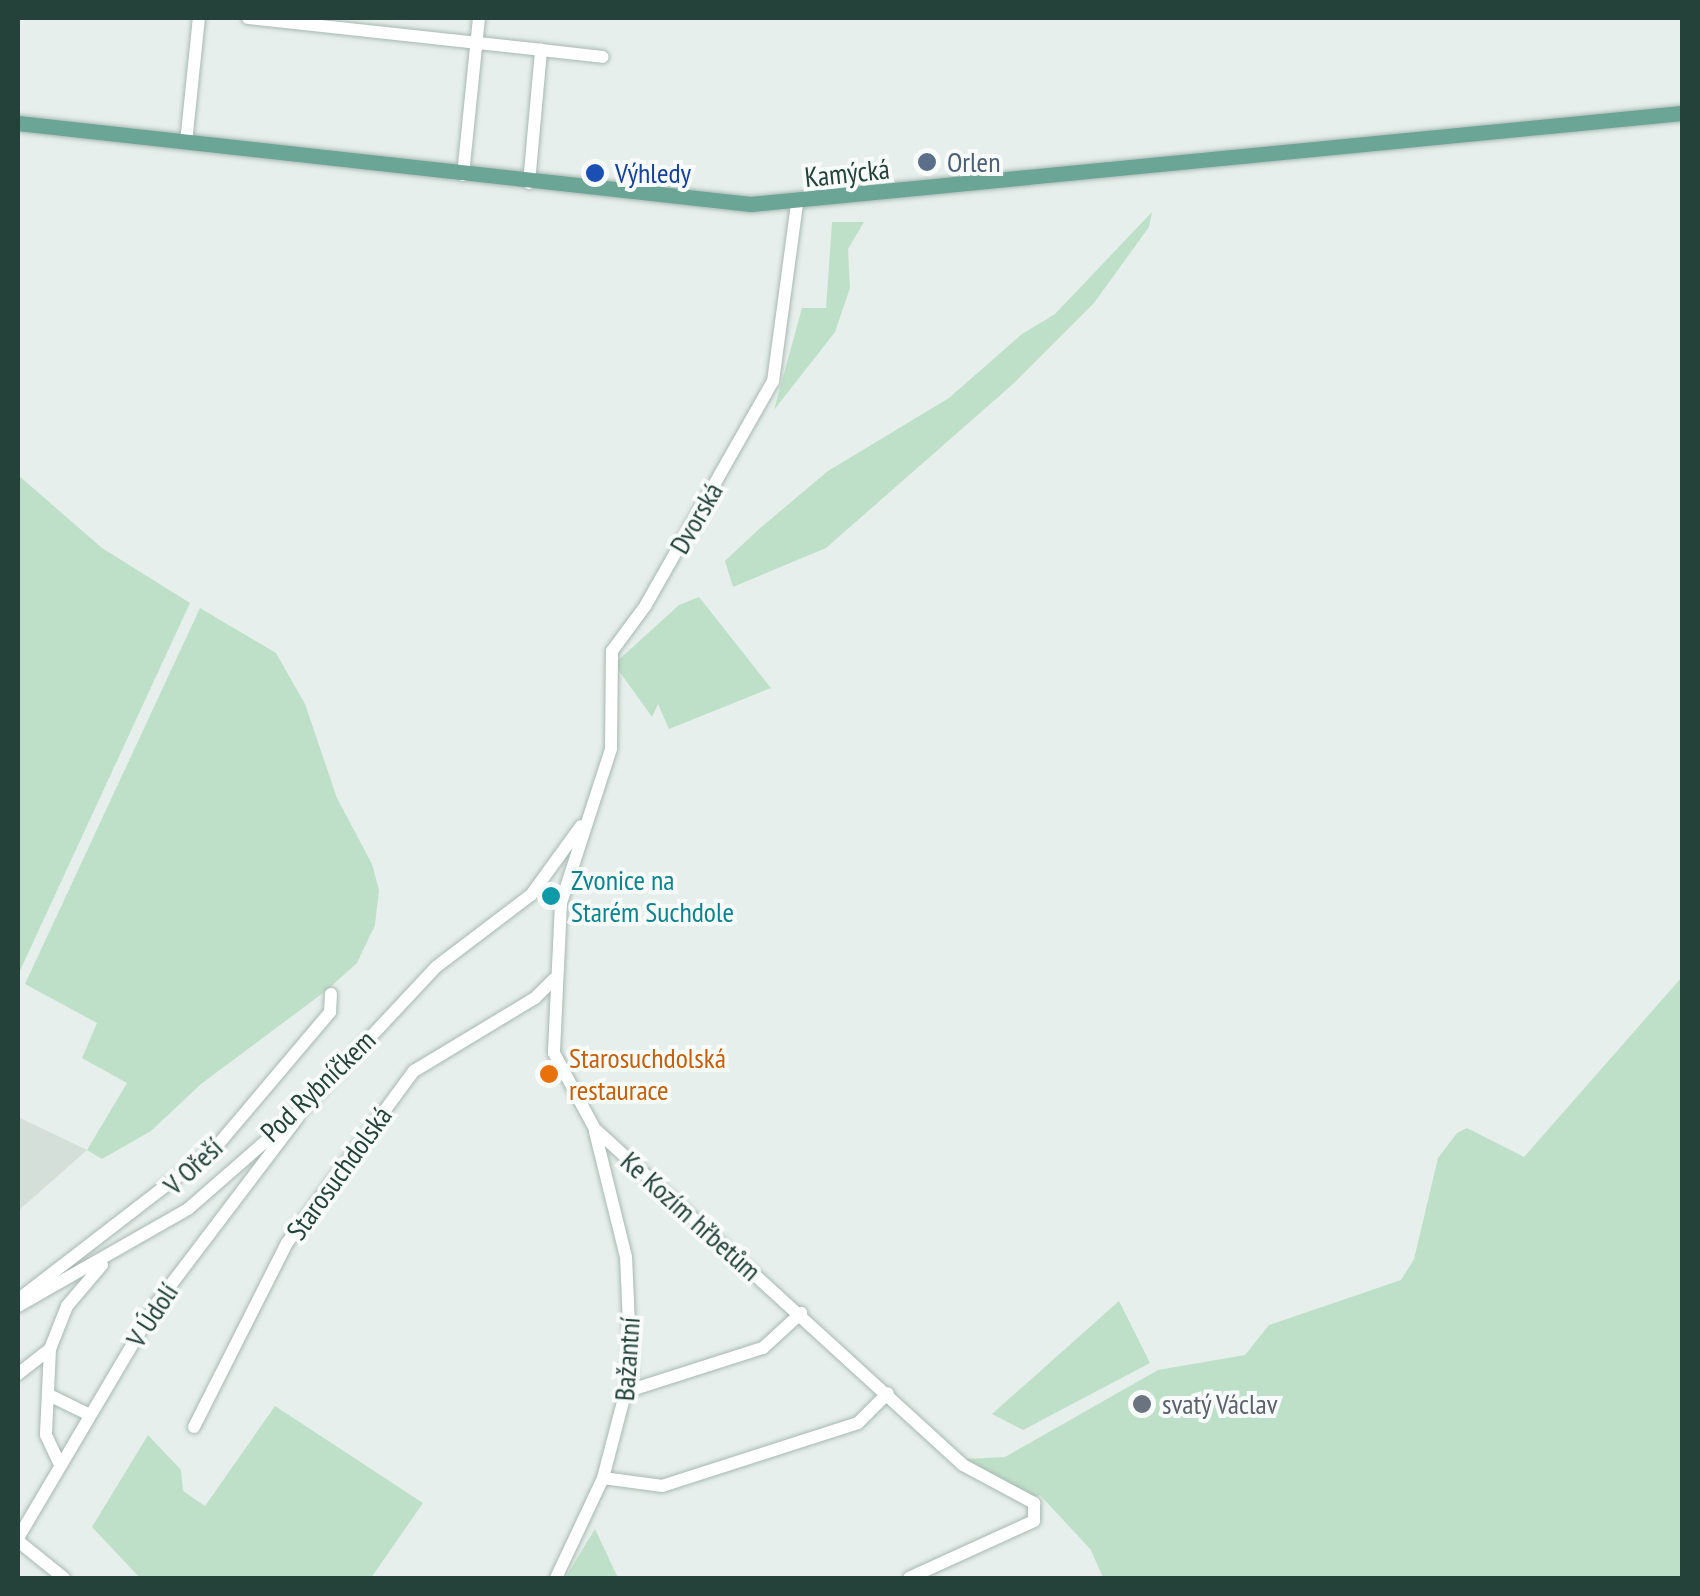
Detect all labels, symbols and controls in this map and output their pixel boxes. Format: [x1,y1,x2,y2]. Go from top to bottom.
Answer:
place label: Orlen [947,145,1000,179]
marker: Orlen [916,151,938,173]
street label: Kamýcká [803,152,891,194]
place label: Výhledy [615,156,691,190]
marker: Výhledy [584,162,606,184]
street label: Dvorská [662,476,730,560]
place label: Zvonice na Starém Suchdole [571,863,734,929]
marker: Zvonice na Starém Suchdole [540,885,562,907]
street label: Pod Rybníčkem [254,1023,382,1149]
place label: Starosuchdolská restaurace [569,1041,726,1107]
marker: Starosuchdolská restaurace [538,1063,560,1085]
street label: Starosuchdolská [279,1100,399,1246]
street label: V Ořeší [156,1130,230,1202]
street label: Ke Kozím hřbetům [614,1144,768,1288]
street label: V Údolí [119,1276,185,1354]
street label: Bažantní [607,1316,647,1402]
place label: svatý Václav [1162,1387,1279,1421]
marker: svatý Václav [1131,1393,1153,1415]

